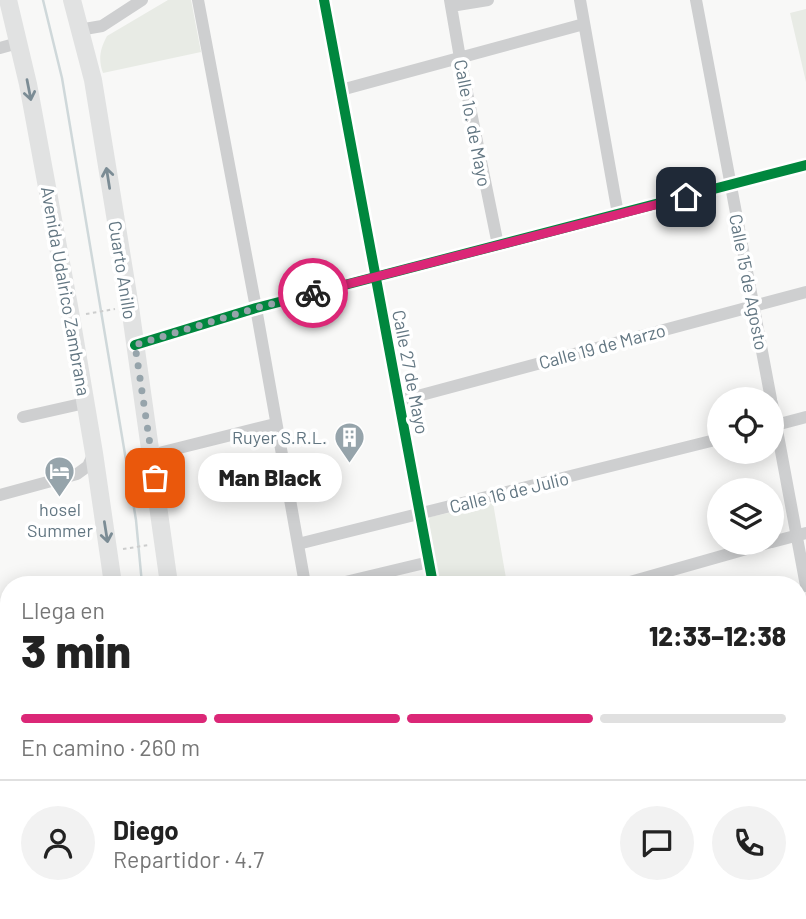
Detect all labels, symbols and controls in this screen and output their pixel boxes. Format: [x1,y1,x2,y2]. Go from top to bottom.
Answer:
street label: Calle 1o. de Mayo [450,58,496,188]
one-way arrow [23,78,37,101]
one-way arrow [102,167,115,190]
pin [656,167,716,227]
icon: home [667,178,705,216]
street label: Avenida Udalrico Zambrana [37,185,95,397]
street label: Calle 15 de Agosto [725,212,773,352]
street label: Cuarto Anillo [104,219,142,321]
courier [278,258,348,328]
icon: bike [294,274,332,312]
street label: Calle 27 de Mayo [388,308,434,436]
street label: Calle 19 de Marzo [536,319,668,373]
map controls [707,387,784,555]
button: locate [707,387,784,464]
building icon: Ruyer S.R.L. [333,420,367,464]
place label: Ruyer S.R.L. [232,426,327,448]
pin [125,448,185,508]
hotel icon: hosel Summer [43,454,77,498]
callout: Man Black [197,454,340,503]
icon: bag [136,459,174,497]
text: Man Black [218,463,322,491]
street label: Calle 16 de Julio [447,467,571,517]
button: layers [707,478,784,555]
place label: hosel Summer [27,498,93,541]
one-way arrow [100,520,113,543]
text: Llega en [21,596,105,624]
text: 12:33–12:38 [649,620,786,651]
text: 3 min [21,622,131,677]
text: En camino · 260 m [21,733,200,761]
button: person [21,806,95,880]
button: chat [620,806,694,880]
button: phone [712,806,786,880]
text: Diego [113,814,179,845]
text: Repartidor · 4.7 [113,845,264,873]

